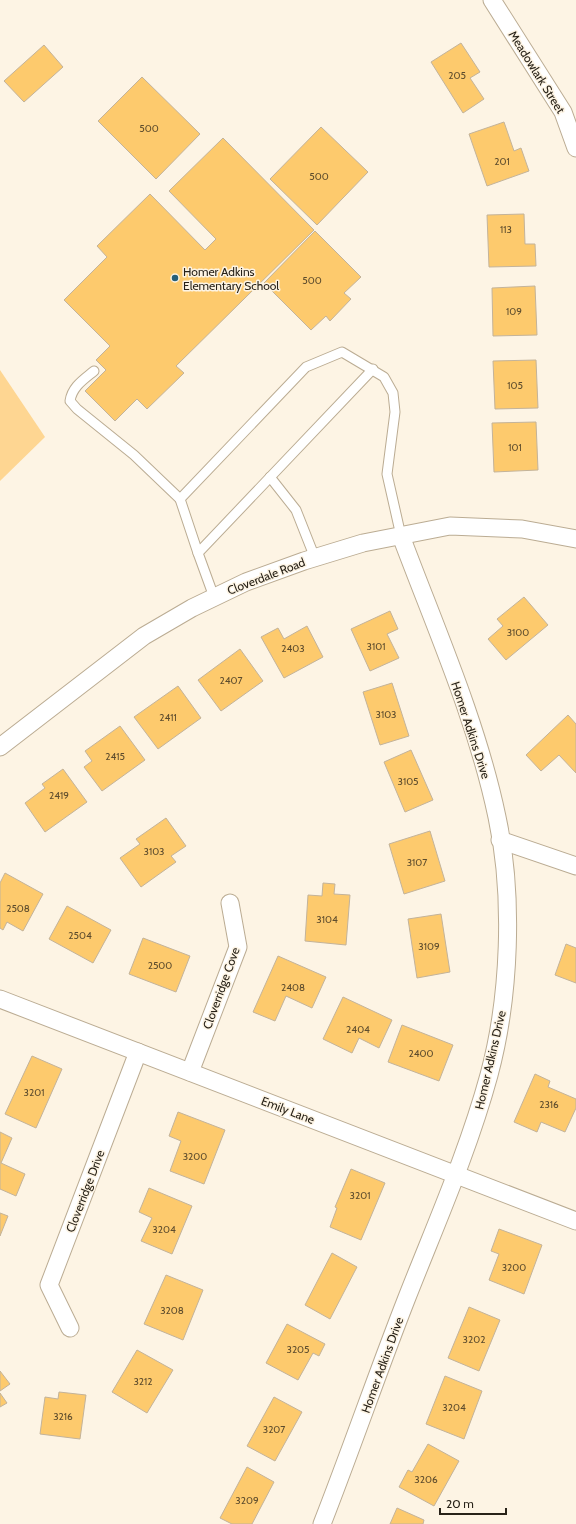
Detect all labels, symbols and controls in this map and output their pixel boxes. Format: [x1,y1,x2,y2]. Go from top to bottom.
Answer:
street label: Meadowlark Street [506,28,568,116]
house number: 205 [448,69,466,82]
house number: 500 [139,122,159,135]
house number: 201 [494,155,510,168]
house number: 500 [309,170,329,183]
house number: 113 [500,223,512,236]
place label: Homer Adkins Elementary School [183,264,279,293]
marker: Homer Adkins Elementary School [170,273,180,283]
house number: 500 [302,274,322,287]
house number: 109 [506,305,522,318]
house number: 105 [507,379,523,392]
house number: 101 [508,441,522,454]
street label: Cloverdale Road [225,554,307,598]
house number: 3100 [507,626,529,639]
house number: 3101 [367,640,385,653]
house number: 2403 [281,642,305,655]
house number: 2407 [220,674,242,687]
street label: Homer Adkins Drive [448,680,494,780]
house number: 3103 [375,708,397,721]
house number: 2411 [159,711,177,724]
house number: 2415 [105,750,125,763]
house number: 3105 [397,775,419,788]
house number: 2419 [49,789,69,802]
house number: 3103 [143,845,165,858]
house number: 3107 [407,856,427,869]
house number: 2508 [6,902,30,915]
house number: 3104 [316,913,338,926]
house number: 2504 [68,929,92,942]
house number: 3109 [418,940,440,953]
street label: Cloverridge Cove [199,945,243,1031]
house number: 2500 [148,959,172,972]
house number: 2408 [281,981,305,994]
street label: Homer Adkins Drive [471,1009,509,1111]
house number: 2404 [346,1023,370,1036]
house number: 2400 [409,1047,434,1060]
house number: 3201 [24,1086,44,1099]
street label: Emily Lane [259,1093,317,1127]
house number: 2316 [539,1098,559,1111]
street label: Cloverridge Drive [62,1148,108,1234]
house number: 3200 [183,1150,207,1163]
house number: 3201 [350,1189,370,1202]
house number: 3204 [152,1223,176,1236]
house number: 3200 [502,1261,526,1274]
house number: 3208 [160,1304,184,1317]
street label: Homer Adkins Drive [358,1315,406,1415]
house number: 3202 [463,1333,485,1346]
house number: 3205 [286,1343,310,1356]
house number: 3212 [133,1375,153,1388]
house number: 3204 [442,1401,466,1414]
house number: 3216 [53,1410,73,1423]
house number: 3207 [263,1423,285,1436]
house number: 3206 [414,1473,438,1486]
scale bar [440,1490,506,1516]
house number: 3209 [235,1494,259,1507]
text: 20 m [446,1496,474,1511]

